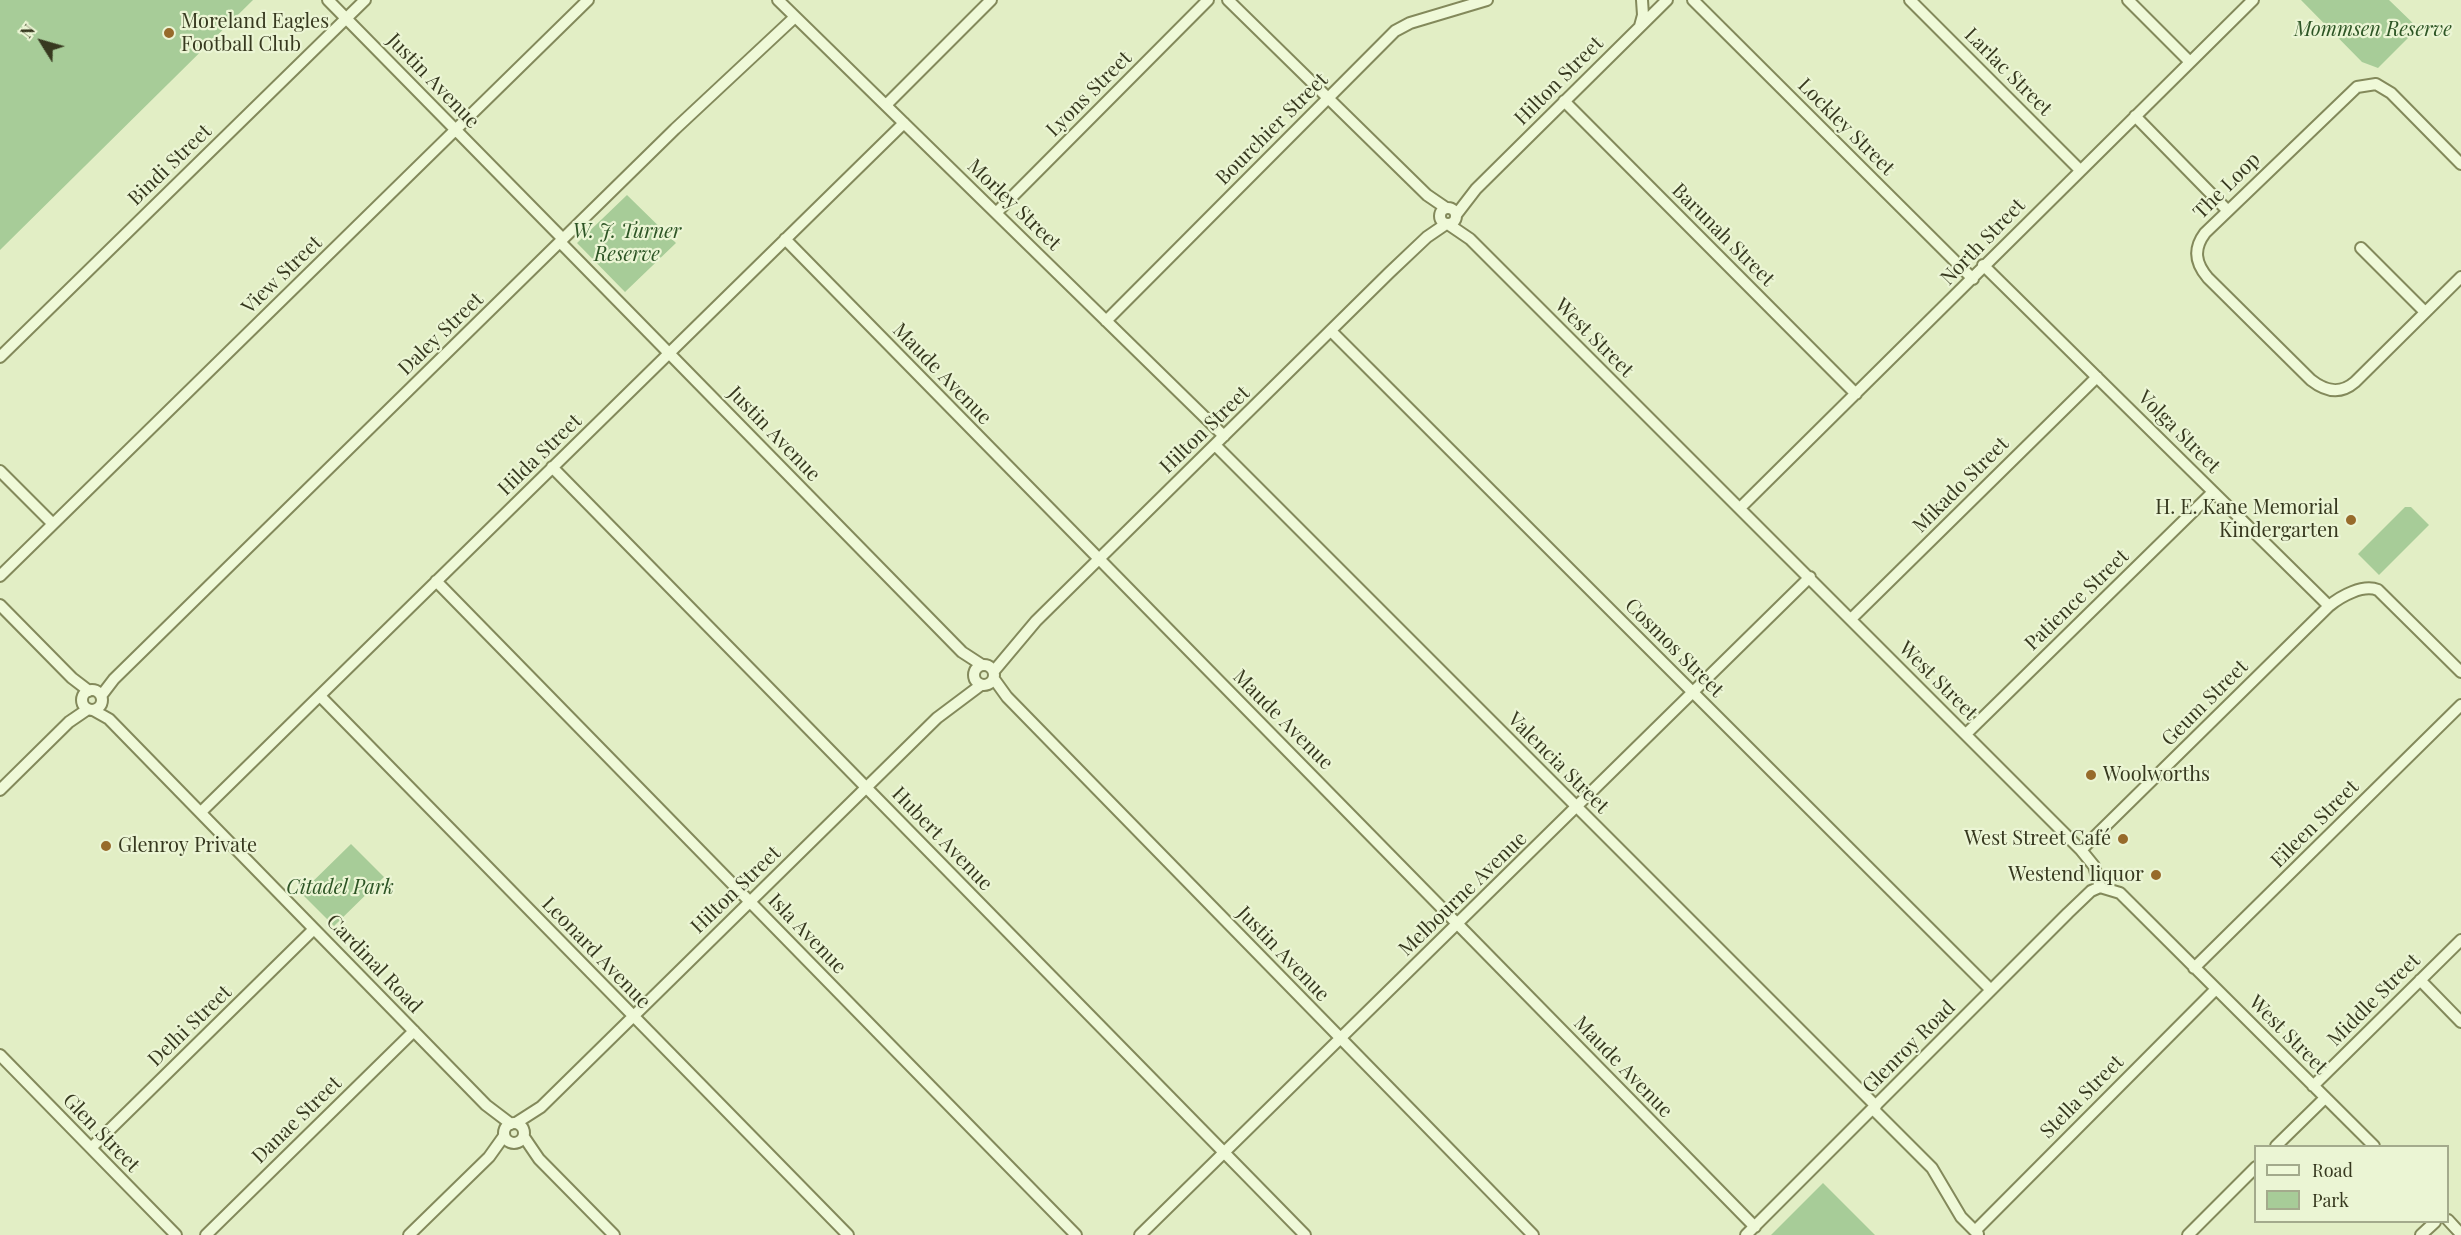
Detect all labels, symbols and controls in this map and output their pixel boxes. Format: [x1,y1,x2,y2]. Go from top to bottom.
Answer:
place label: Moreland Eagles Football Club [181,10,329,57]
north arrow [12,12,72,72]
park label: Mommsen Reserve [2294,18,2452,42]
text: N [15,20,39,42]
street label: Larlac Street [1959,23,2057,121]
marker: Moreland Eagles Football Club [162,26,176,40]
street label: Justin Avenue [382,29,484,133]
street label: Hilton Street [1510,32,1608,130]
street label: Lyons Street [1041,46,1137,142]
street label: Bourchier Street [1211,68,1333,190]
street label: Lockley Street [1793,74,1899,180]
street label: Bindi Street [123,119,217,211]
street label: The Loop [2189,148,2265,224]
street label: Morley Street [962,154,1066,256]
street label: Barunah Street [1667,179,1779,291]
street label: North Street [1936,194,2030,290]
park label: W. J. Turner Reserve [573,220,681,267]
street label: View Street [237,231,327,319]
street label: Daley Street [394,288,488,380]
street label: West Street [1550,294,1638,382]
street label: Maude Avenue [888,318,996,430]
street label: Hilton Street [1155,381,1255,479]
street label: Justin Avenue [723,382,825,486]
street label: Volga Street [2133,386,2225,478]
street label: Hilda Street [493,409,587,501]
street label: Mikado Street [1908,432,2014,538]
place label: H. E. Kane Memorial Kindergarten [2155,496,2339,543]
marker: H. E. Kane Memorial Kindergarten [2344,513,2358,527]
street label: Patience Street [2020,544,2134,656]
street label: Cosmos Street [1620,594,1728,702]
street label: West Street [1894,637,1982,725]
street label: Geum Street [2157,655,2253,751]
street label: Maude Avenue [1228,665,1338,775]
street label: Valencia Street [1502,707,1614,819]
place label: Woolworths [2103,763,2210,787]
marker: Woolworths [2084,768,2098,782]
street label: Eileen Street [2266,775,2364,873]
street label: Hubert Avenue [887,782,997,896]
street label: Melbourne Avenue [1394,827,1532,961]
place label: West Street Café [1964,827,2111,851]
marker: West Street Café [2116,832,2130,846]
place label: Glenroy Private [118,834,257,858]
marker: Glenroy Private [99,839,113,853]
street label: Hilton Street [686,841,786,939]
place label: Westend liquor [2008,863,2144,887]
marker: Westend liquor [2149,868,2163,882]
park label: Citadel Park [286,876,394,900]
street label: Isla Avenue [763,889,851,979]
street label: Leonard Avenue [537,892,655,1014]
street label: Justin Avenue [1232,902,1334,1006]
street label: Cardinal Road [321,910,427,1018]
street label: Middle Street [2323,949,2425,1051]
street label: Delhi Street [143,980,237,1072]
street label: West Street [2244,991,2332,1079]
street label: Glenroy Road [1858,996,1960,1098]
street label: Maude Avenue [1569,1011,1677,1123]
street label: Stella Street [2035,1050,2129,1144]
street label: Danae Street [247,1071,347,1169]
street label: Glen Street [58,1089,144,1177]
legend [2254,1145,2449,1223]
text: Road [2312,1158,2353,1182]
text: Park [2312,1188,2349,1212]

